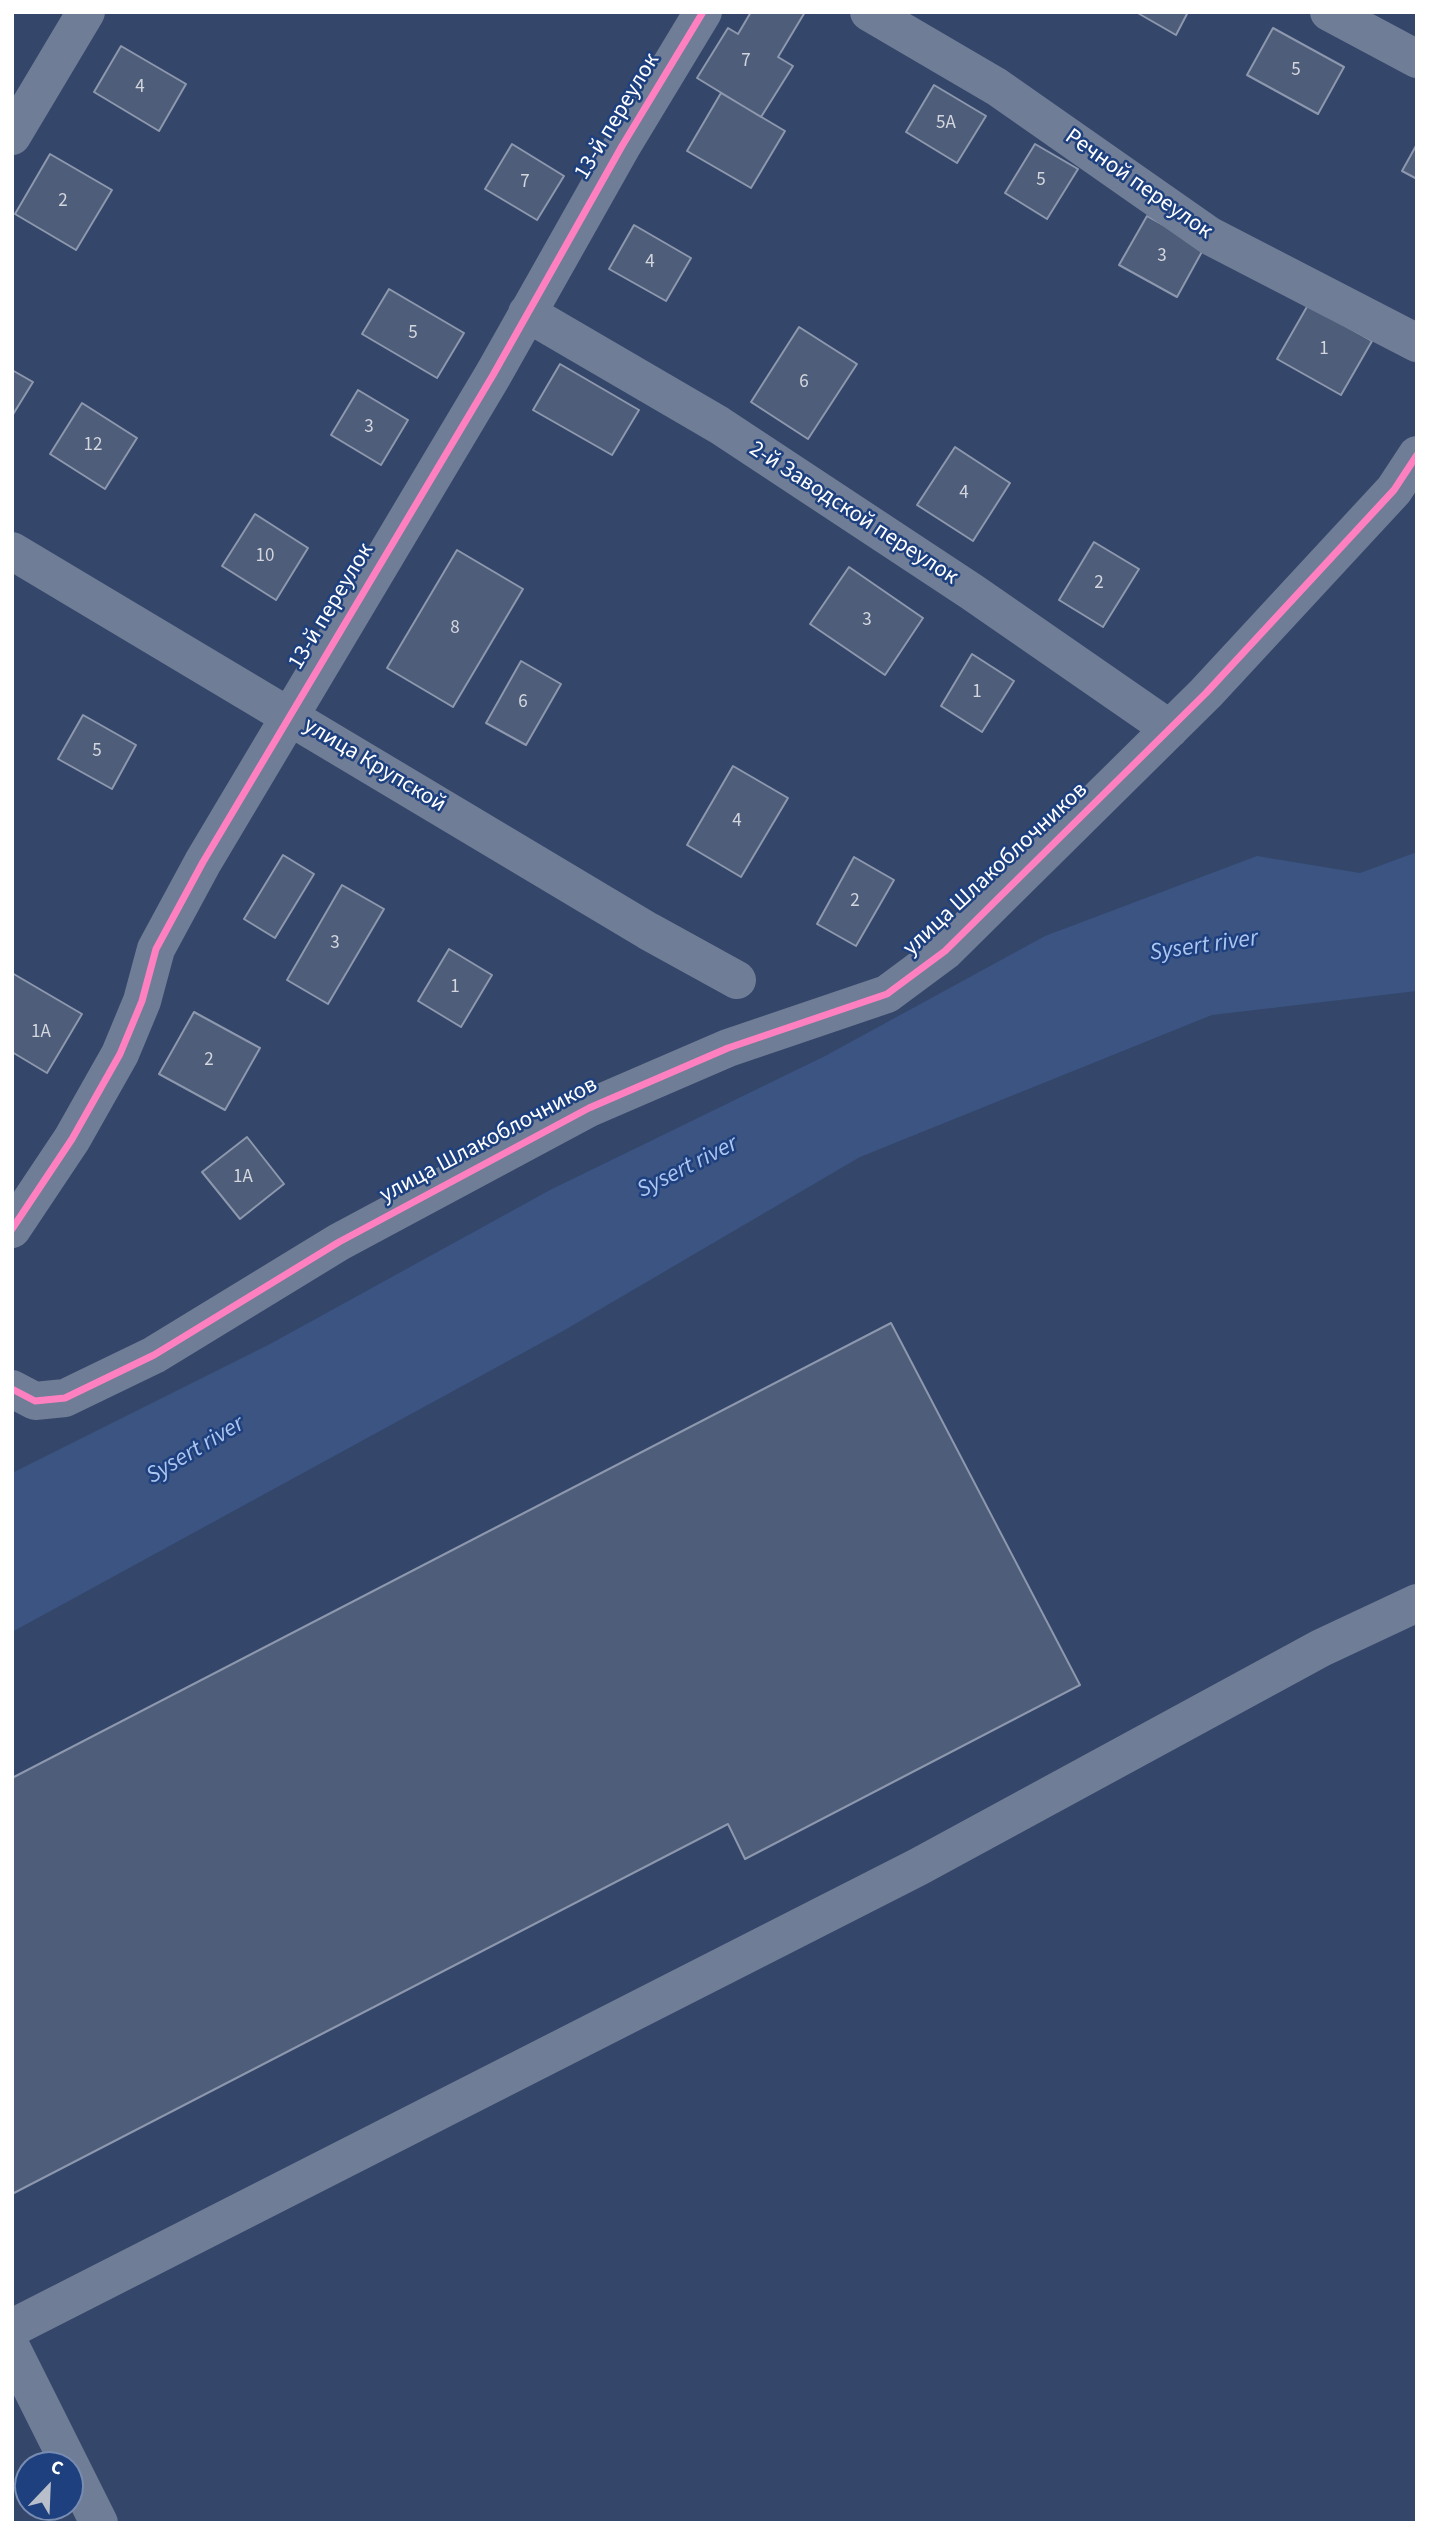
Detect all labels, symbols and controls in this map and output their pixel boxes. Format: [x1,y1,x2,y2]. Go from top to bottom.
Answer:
street label: 13-й переулок [569,49,667,185]
house number: 7 [741,51,751,73]
house number: 5 [1291,60,1301,82]
house number: 4 [135,77,145,99]
house number: 5А [936,113,956,135]
street label: Речной переулок [1059,124,1217,246]
house number: 5 [1036,170,1046,192]
house number: 7 [520,172,530,194]
house number: 2 [58,191,68,213]
house number: 3 [1157,246,1167,268]
house number: 4 [645,252,655,274]
house number: 5 [408,323,418,345]
house number: 1 [1319,339,1329,361]
house number: 6 [799,372,809,394]
house number: 3 [364,417,374,439]
house number: 12 [84,435,102,457]
street label: 2-й Заводской переулок [743,436,963,592]
house number: 4 [959,483,969,505]
street label: 13-й переулок [283,539,381,675]
house number: 10 [256,546,274,568]
house number: 2 [1094,573,1104,595]
house number: 3 [862,610,872,632]
house number: 8 [450,618,460,640]
house number: 1 [972,682,982,704]
house number: 6 [518,692,528,714]
street label: улица Крупской [298,713,450,819]
house number: 5 [92,741,102,763]
street label: улица Шлакоблочников [898,777,1094,963]
house number: 4 [732,811,742,833]
house number: 2 [850,891,860,913]
water label: Sysert river [1148,925,1260,969]
house number: 3 [330,933,340,955]
house number: 1 [450,977,460,999]
house number: 1А [31,1022,51,1044]
house number: 2 [204,1050,214,1072]
street label: улица Шлакоблочников [376,1072,602,1210]
water label: Sysert river [633,1130,743,1206]
house number: 1А [233,1167,253,1189]
water label: Sysert river [142,1411,250,1491]
north arrow [14,2451,84,2521]
text: С [46,2453,67,2483]

